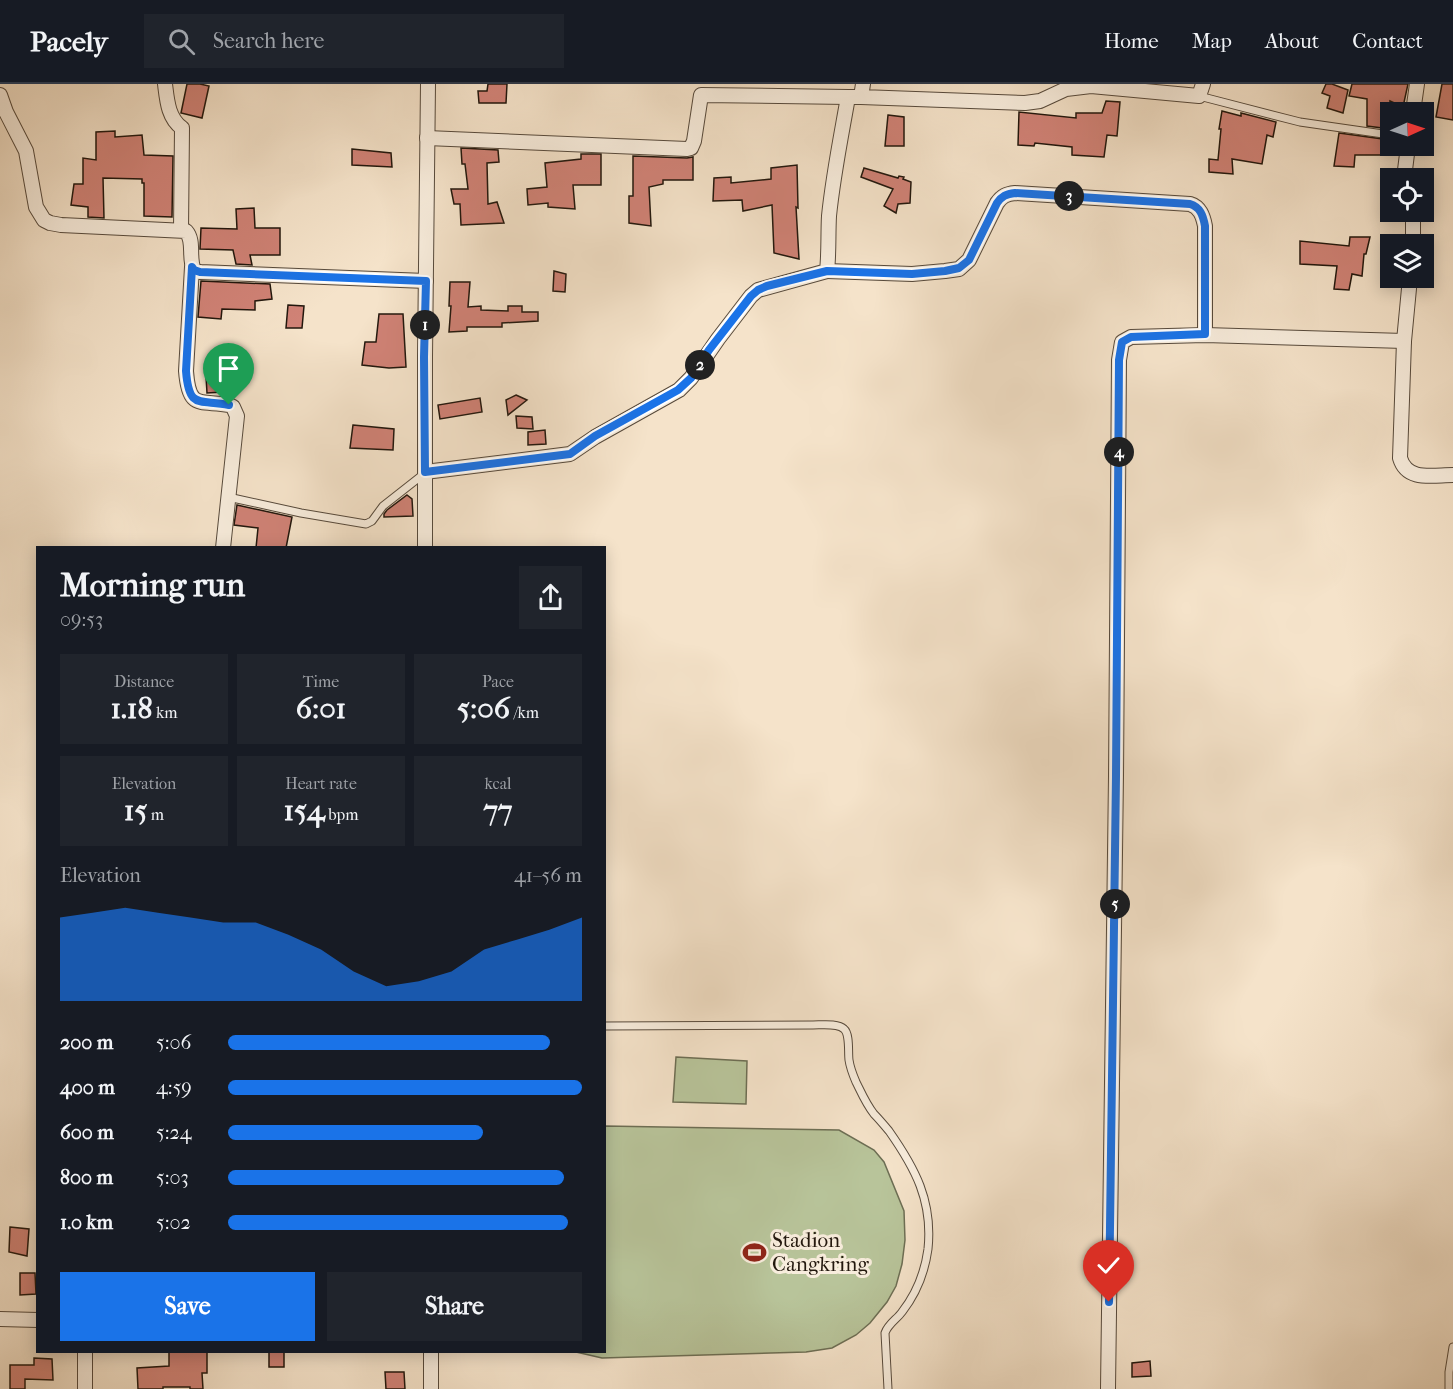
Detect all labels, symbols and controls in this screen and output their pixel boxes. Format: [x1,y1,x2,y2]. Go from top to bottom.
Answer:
search box [144,14,564,68]
text: Pacely [30,25,108,58]
icon: search [165,25,198,58]
text: Search here [213,28,324,54]
text: Home [1104,29,1159,53]
text: Map [1192,29,1232,53]
text: About [1265,29,1319,53]
text: Contact [1352,29,1423,53]
north arrow [1380,102,1434,156]
map controls [1380,102,1434,288]
button: locate [1380,168,1434,222]
pin: 3 [1054,181,1084,211]
text: 3 [1066,186,1072,205]
button: layers [1380,234,1434,288]
pin: 1 [410,310,440,340]
text: 1 [422,315,428,334]
pin [203,343,254,405]
pin: 2 [685,350,715,380]
icon: arrive [212,352,245,385]
text: 2 [696,355,704,374]
pin: 4 [1104,437,1134,467]
text: 4 [1114,442,1124,461]
text: Morning run [60,566,245,605]
button: share [519,566,582,629]
text: 09:53 [60,608,103,631]
text: Distance [114,672,174,691]
text: Time [303,672,339,691]
text: Pace [482,672,514,691]
text: 1.18 [110,691,153,726]
text: 6:01 [296,691,346,726]
text: 5:06 [457,691,510,726]
text: km [153,703,178,722]
text: /km [510,703,539,722]
text: Elevation [112,774,176,793]
text: Heart rate [285,774,357,793]
text: kcal [485,774,511,793]
text: 15 [124,793,147,828]
text: 154 [284,793,325,828]
text: 77 [484,793,512,828]
text: m [147,805,164,824]
text: bpm [325,805,358,824]
text: Elevation [60,864,141,887]
text: 41–56 m [514,864,582,887]
pin: 5 [1100,889,1130,919]
text: 5 [1112,894,1118,913]
text: 200 m [60,1031,113,1054]
text: 5:06 [156,1031,191,1054]
text: 400 m [60,1076,115,1099]
text: 4:59 [156,1076,192,1099]
text: 600 m [60,1121,114,1144]
text: 5:24 [156,1121,192,1144]
text: 800 m [60,1166,113,1189]
text: 5:03 [156,1166,189,1189]
text: 1.0 km [60,1211,113,1234]
text: 5:02 [156,1211,191,1234]
place label: Stadion Cangkring [772,1228,870,1276]
sports icon: Stadion Cangkring [741,1239,767,1265]
pin [1083,1240,1134,1302]
icon: check [1092,1249,1125,1282]
button: Save [60,1272,315,1341]
button: Share [327,1272,582,1341]

